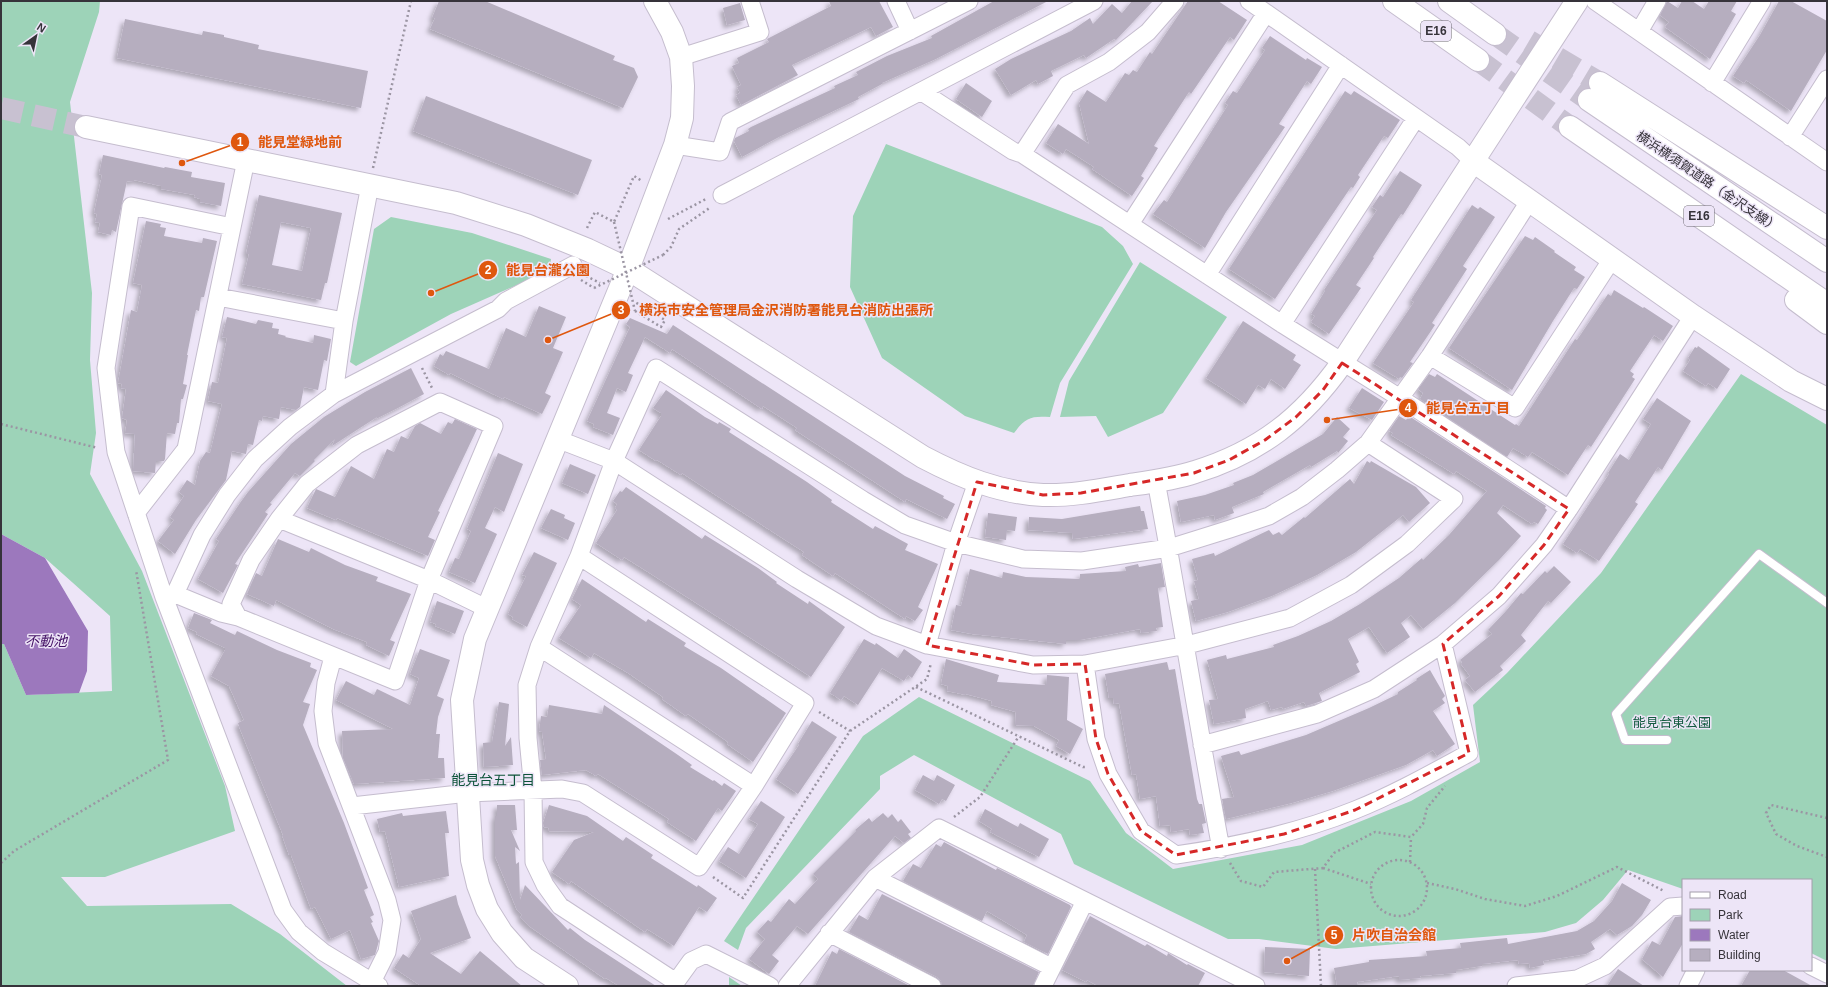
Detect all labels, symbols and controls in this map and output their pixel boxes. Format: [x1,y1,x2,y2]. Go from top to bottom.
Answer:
north arrow [16,16,56,56]
text: N [35,20,48,35]
road number: E16 [1421,21,1451,41]
street label: 横浜横須賀道路（金沢支線） [1633,128,1782,235]
callout: 能見堂緑地前 [230,129,350,155]
text: 能見堂緑地前 [258,134,342,150]
text: 1 [237,135,244,149]
road number: E16 [1684,206,1714,226]
callout: 能見台瀧公園 [478,257,598,283]
text: 能見台瀧公園 [506,262,590,278]
text: 2 [485,263,492,277]
callout: 横浜市安全管理局金沢消防署能見台消防出張所 [611,297,941,323]
text: 横浜市安全管理局金沢消防署能見台消防出張所 [639,302,933,318]
text: 3 [618,303,625,317]
callout: 能見台五丁目 [1398,395,1518,421]
text: 能見台五丁目 [1426,400,1510,416]
text: 4 [1405,401,1412,415]
water label: 不動池 [25,633,69,649]
park label: 能見台東公園 [1633,715,1711,730]
district label: 能見台五丁目 [451,772,535,788]
legend [1682,879,1812,971]
text: Road [1718,888,1747,902]
text: Park [1718,908,1744,922]
callout: 片吹自治会館 [1324,922,1444,948]
text: 片吹自治会館 [1352,927,1436,943]
text: 5 [1331,928,1338,942]
text: Water [1718,928,1750,942]
text: Building [1718,948,1761,962]

